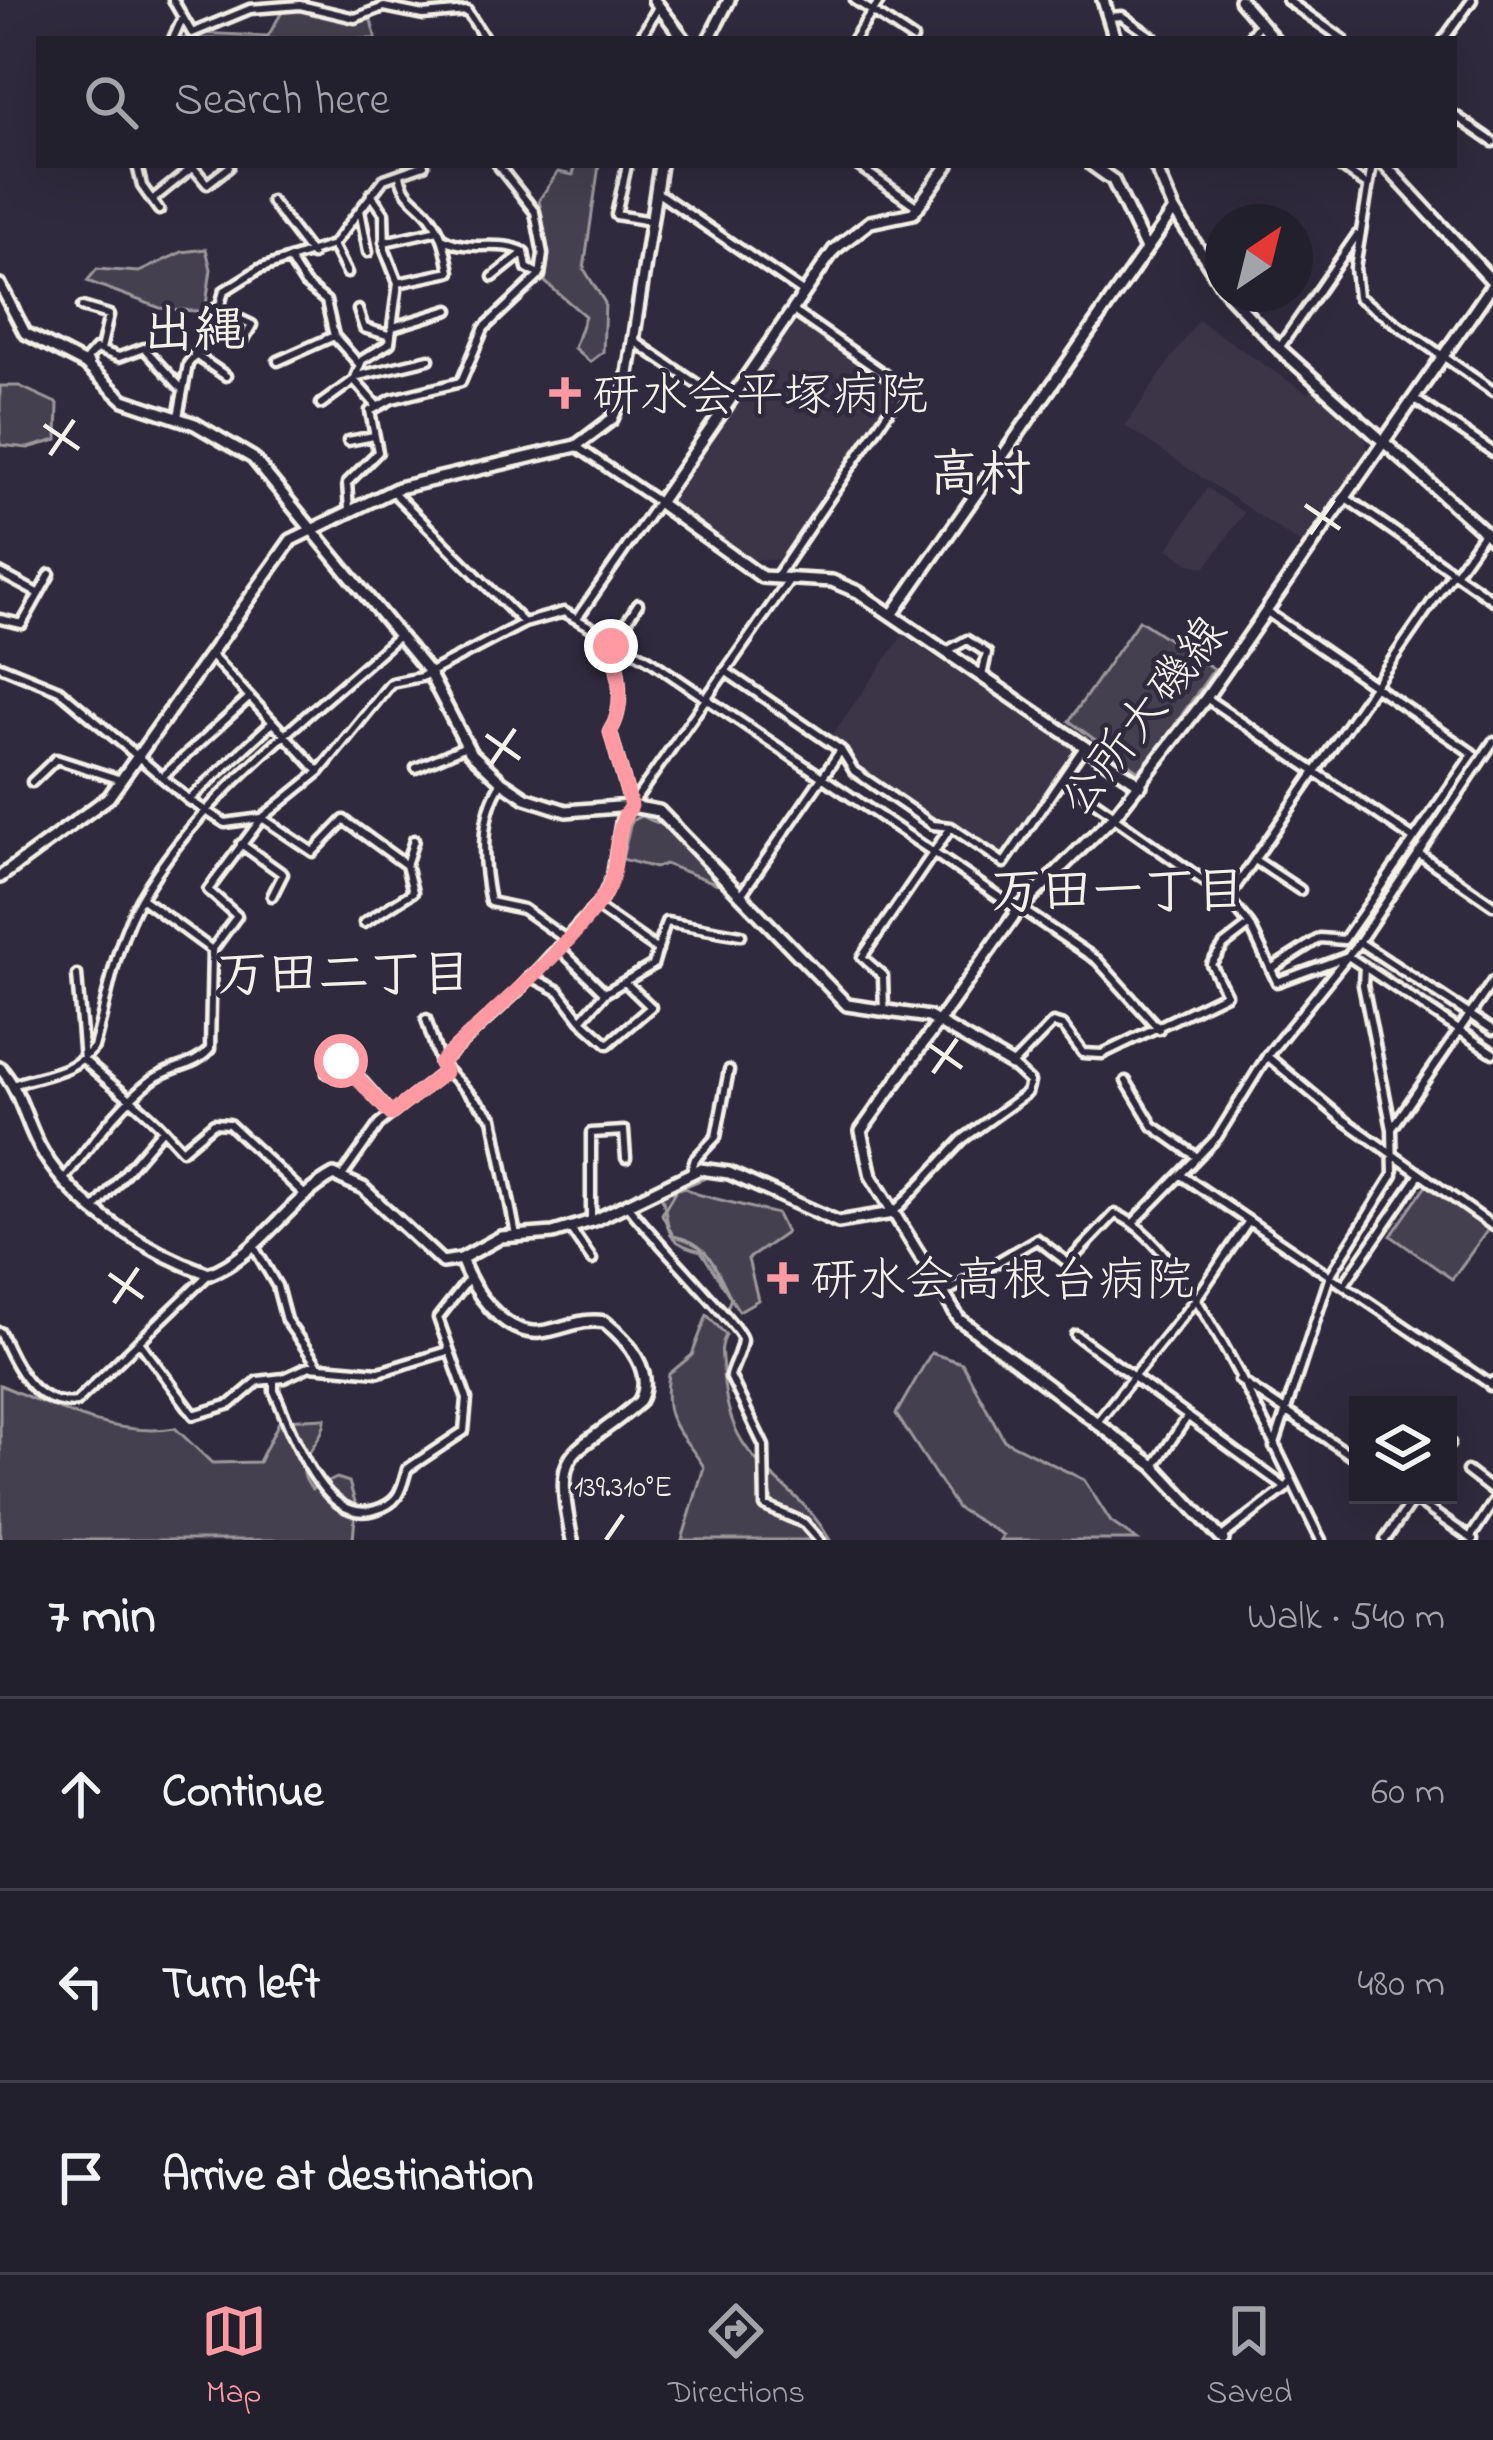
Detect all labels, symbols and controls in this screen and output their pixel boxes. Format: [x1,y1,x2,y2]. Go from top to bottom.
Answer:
search box [36,36,1457,168]
icon: search [78,69,144,135]
text: Search here [174,69,390,135]
north arrow [1205,204,1313,312]
district label: 出縄 [143,296,245,371]
place label: 研水会平塚病院 [592,363,928,433]
marker: 研水会平塚病院 [549,377,581,409]
district label: 高村 [929,440,1031,515]
street label: 公所大磯線 [1043,602,1246,834]
route end [584,619,638,673]
district label: 万田一丁目 [990,857,1246,932]
district label: 万田二丁目 [216,940,472,1015]
route start [314,1034,368,1088]
place label: 研水会高根台病院 [810,1248,1194,1318]
marker: 研水会高根台病院 [767,1262,799,1294]
map controls [1349,1396,1457,1504]
button: layers [1349,1396,1457,1504]
text: 139.310°E [574,1467,672,1511]
text: 7 min [48,1581,156,1656]
text: Walk · 540 m [1247,1590,1445,1647]
icon: ahead [48,1761,114,1827]
text: Continue [162,1761,323,1827]
text: 60 m [1371,1765,1445,1822]
icon: left [48,1953,114,2019]
text: Turn left [162,1953,320,2019]
text: 480 m [1357,1957,1445,2014]
icon: arrive [48,2145,114,2211]
text: Arrive at destination [162,2145,533,2211]
tab: Map [201,2298,267,2418]
tab: Directions [668,2298,805,2418]
tab: Saved [1206,2298,1292,2418]

